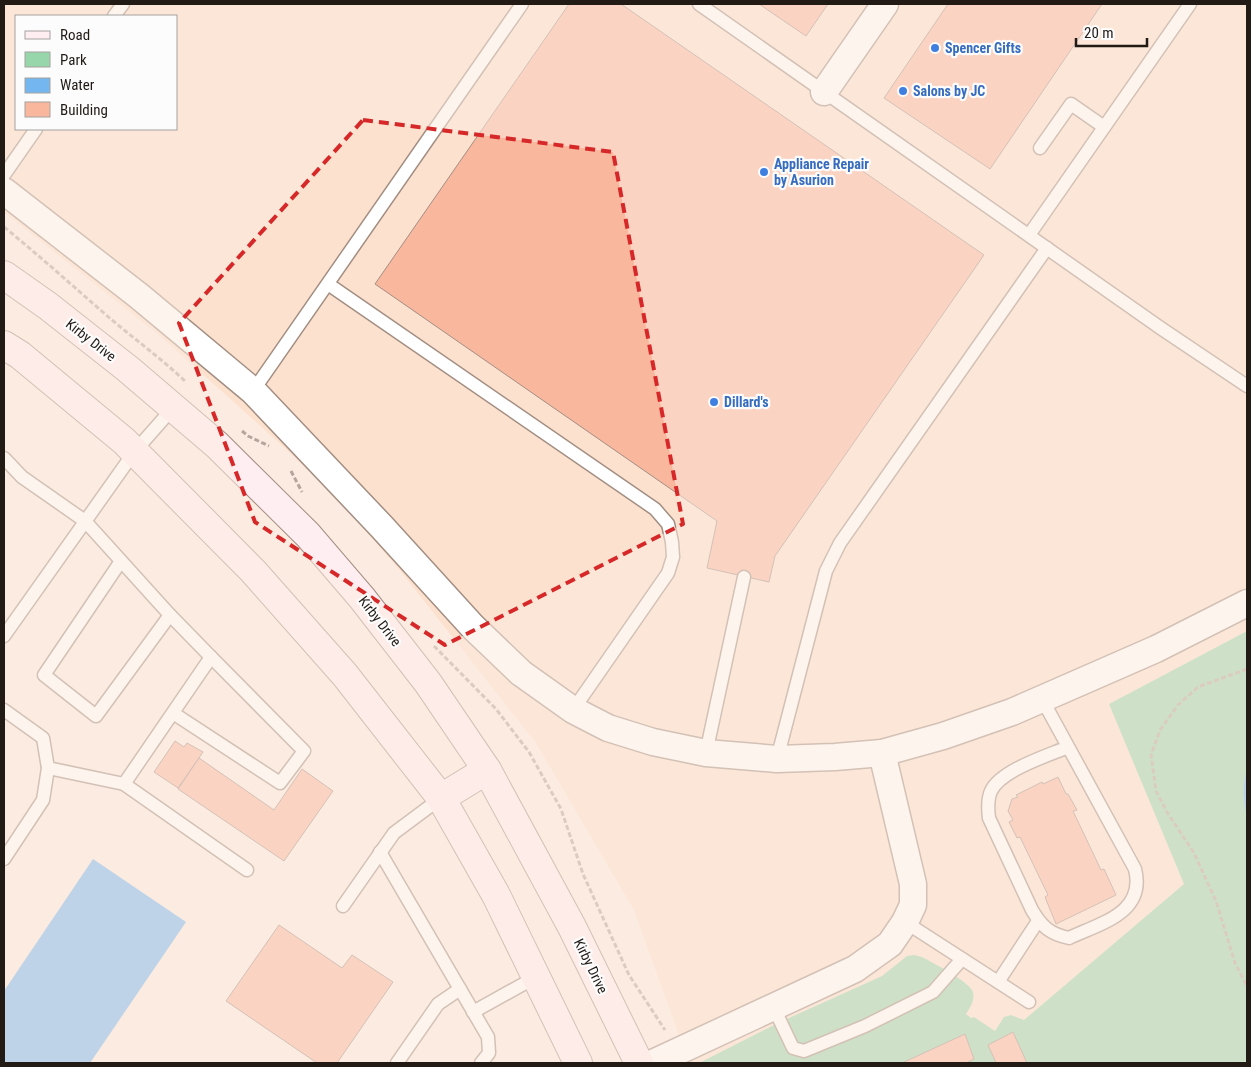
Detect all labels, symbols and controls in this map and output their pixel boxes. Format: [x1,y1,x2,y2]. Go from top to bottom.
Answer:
legend [15,15,178,130]
scale bar [1076,15,1147,47]
text: 20 m [1084,24,1114,42]
text: Road [60,26,90,44]
place label: Spencer Gifts [945,40,1021,56]
marker: Spencer Gifts [929,42,941,54]
text: Park [60,51,87,69]
text: Water [60,76,95,94]
place label: Salons by JC [913,83,985,99]
marker: Salons by JC [897,85,909,97]
text: Building [60,101,108,119]
place label: Appliance Repair by Asurion [774,156,869,188]
marker: Appliance Repair by Asurion [758,166,770,178]
street label: Kirby Drive [63,316,119,365]
place label: Dillard's [724,394,769,410]
marker: Dillard's [708,396,720,408]
street label: Kirby Drive [356,593,405,649]
street label: Kirby Drive [571,936,611,996]

